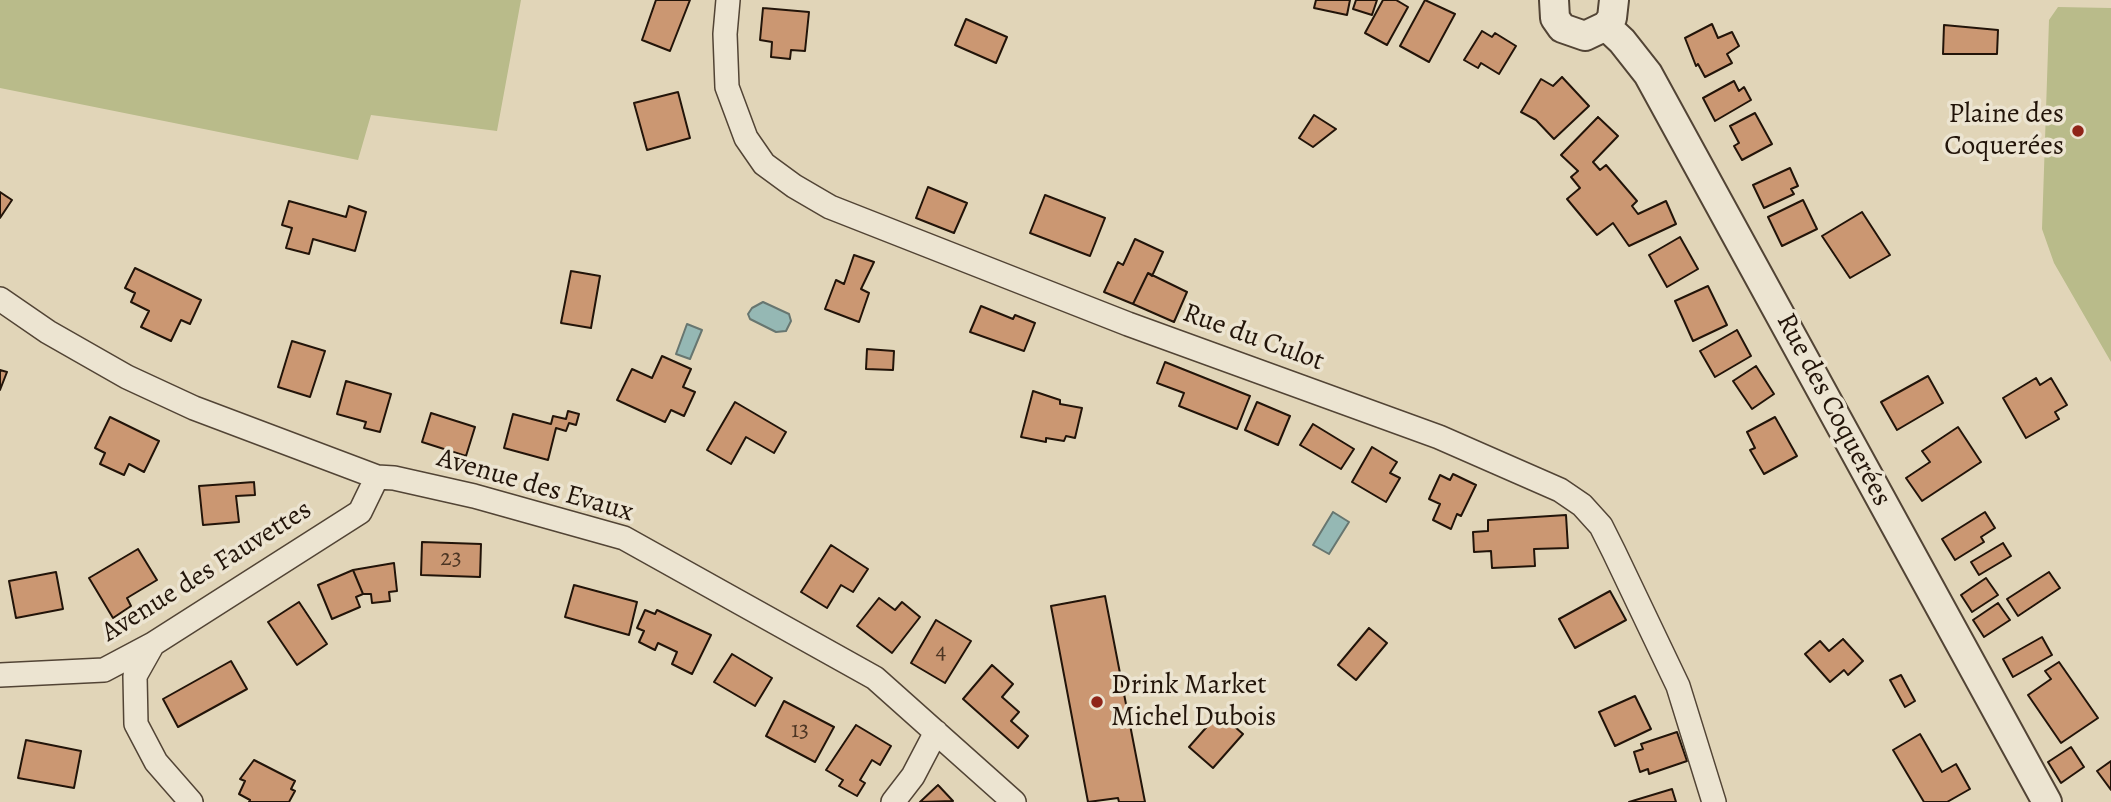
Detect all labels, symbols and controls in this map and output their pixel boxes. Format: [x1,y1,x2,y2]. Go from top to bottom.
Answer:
place label: Plaine des Coquerées [1944,98,2064,164]
marker: Plaine des Coquerées [2070,123,2086,139]
street label: Rue du Culot [1178,297,1328,379]
street label: Rue des Coquerées [1768,308,1898,512]
street label: Avenue des Evaux [433,442,637,530]
street label: Avenue des Fauvettes [96,494,318,650]
house number: 23 [440,545,462,573]
house number: 4 [936,638,946,666]
place label: Drink Market Michel Dubois [1111,669,1276,735]
marker: Drink Market Michel Dubois [1089,694,1105,710]
house number: 13 [791,717,809,745]

